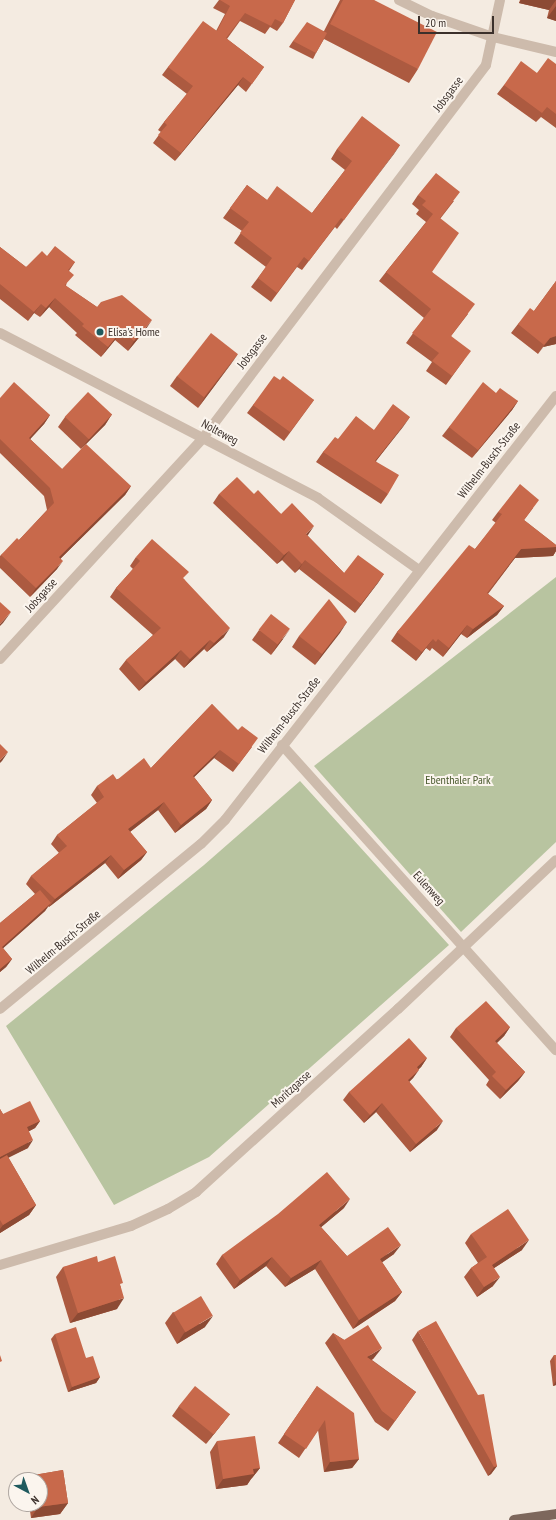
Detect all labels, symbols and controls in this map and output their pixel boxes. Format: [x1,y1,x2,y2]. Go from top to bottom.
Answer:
scale bar [420,8,496,34]
text: 20 m [425,15,446,30]
street label: Jobsgasse [430,74,466,114]
place label: Elisa's Home [108,325,160,339]
marker: Elisa's Home [95,327,105,337]
street label: Jobsgasse [234,331,270,371]
street label: Nolteweg [199,416,241,448]
street label: Wilhelm-Busch-Straße [455,419,523,501]
street label: Jobsgasse [22,575,60,615]
street label: Wilhelm-Busch-Straße [255,674,323,756]
park label: Ebenthaler Park [425,773,491,787]
street label: Eulenweg [410,868,448,908]
street label: Wilhelm-Busch-Straße [23,907,103,977]
street label: Moritzgasse [268,1067,314,1111]
north arrow [8,1472,48,1512]
text: N [28,1493,42,1508]

